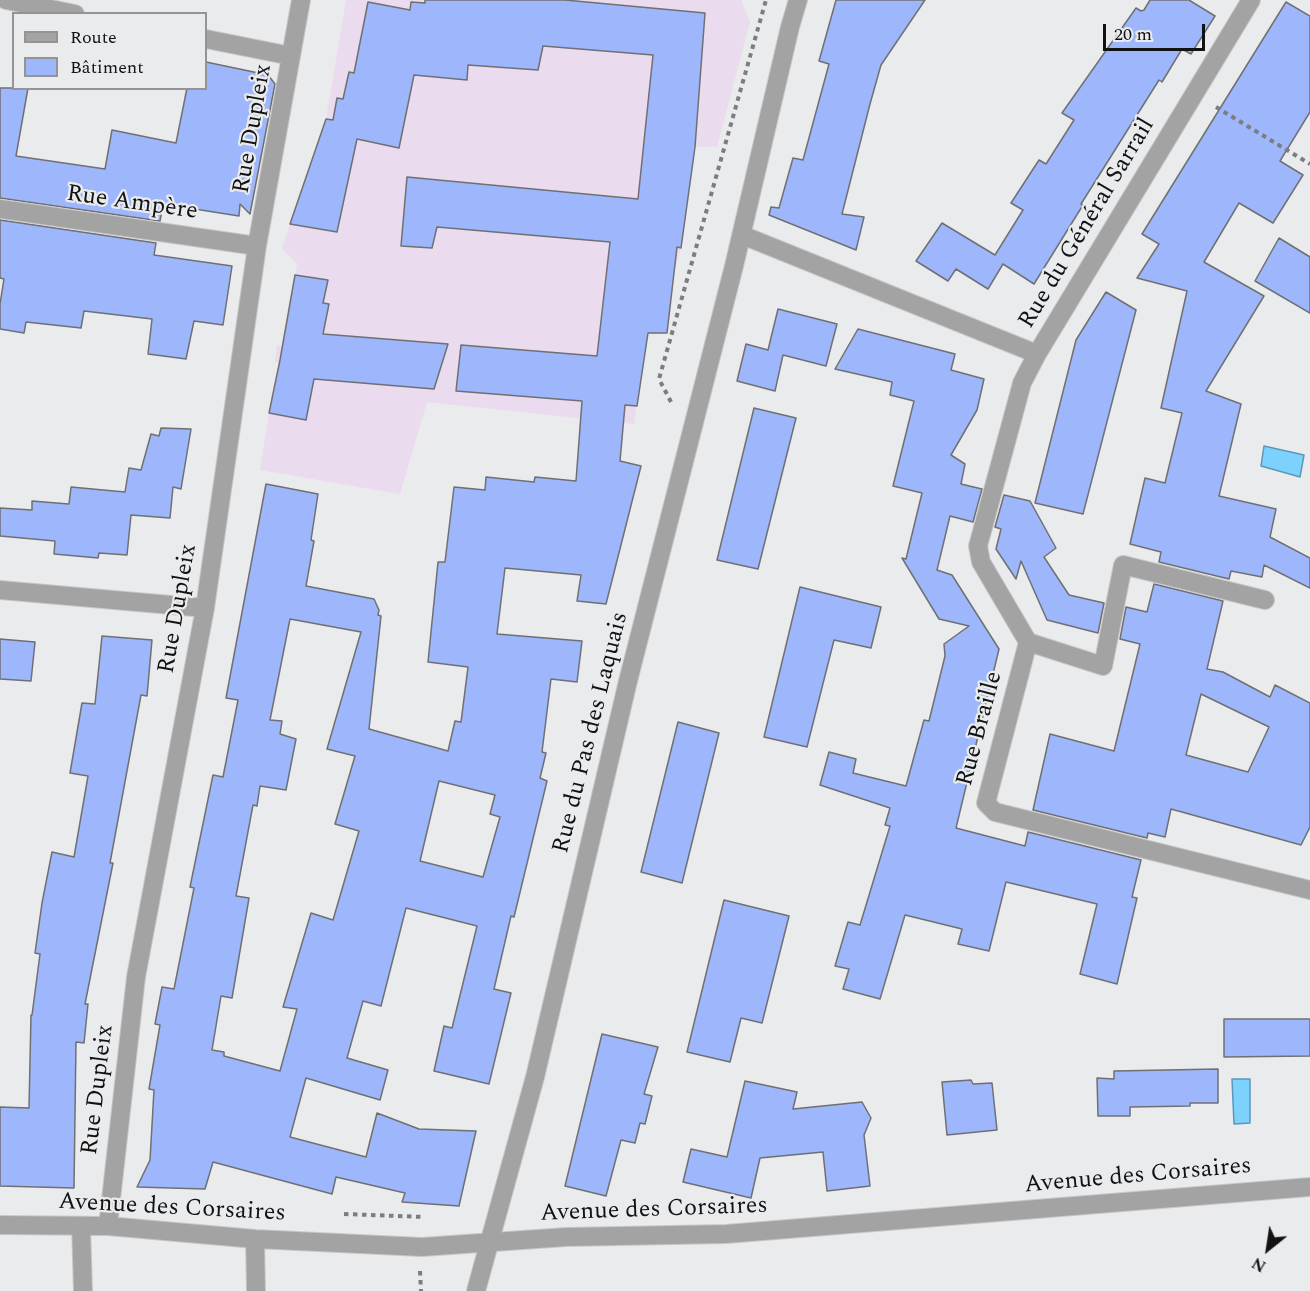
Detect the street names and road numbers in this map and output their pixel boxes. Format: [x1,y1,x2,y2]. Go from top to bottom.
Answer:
street label: Rue Dupleix [228,62,280,196]
street label: Rue du Général Sarrail [1014,114,1162,334]
street label: Rue Ampère [65,181,199,227]
street label: Rue Dupleix [153,542,205,676]
street label: Rue du Pas des Laquais [548,609,636,857]
street label: Rue Braille [952,669,1010,789]
street label: Rue Dupleix [77,1023,121,1157]
street label: Avenue des Corsaires [1023,1153,1253,1201]
street label: Avenue des Corsaires [58,1189,286,1229]
street label: Avenue des Corsaires [540,1193,768,1229]

